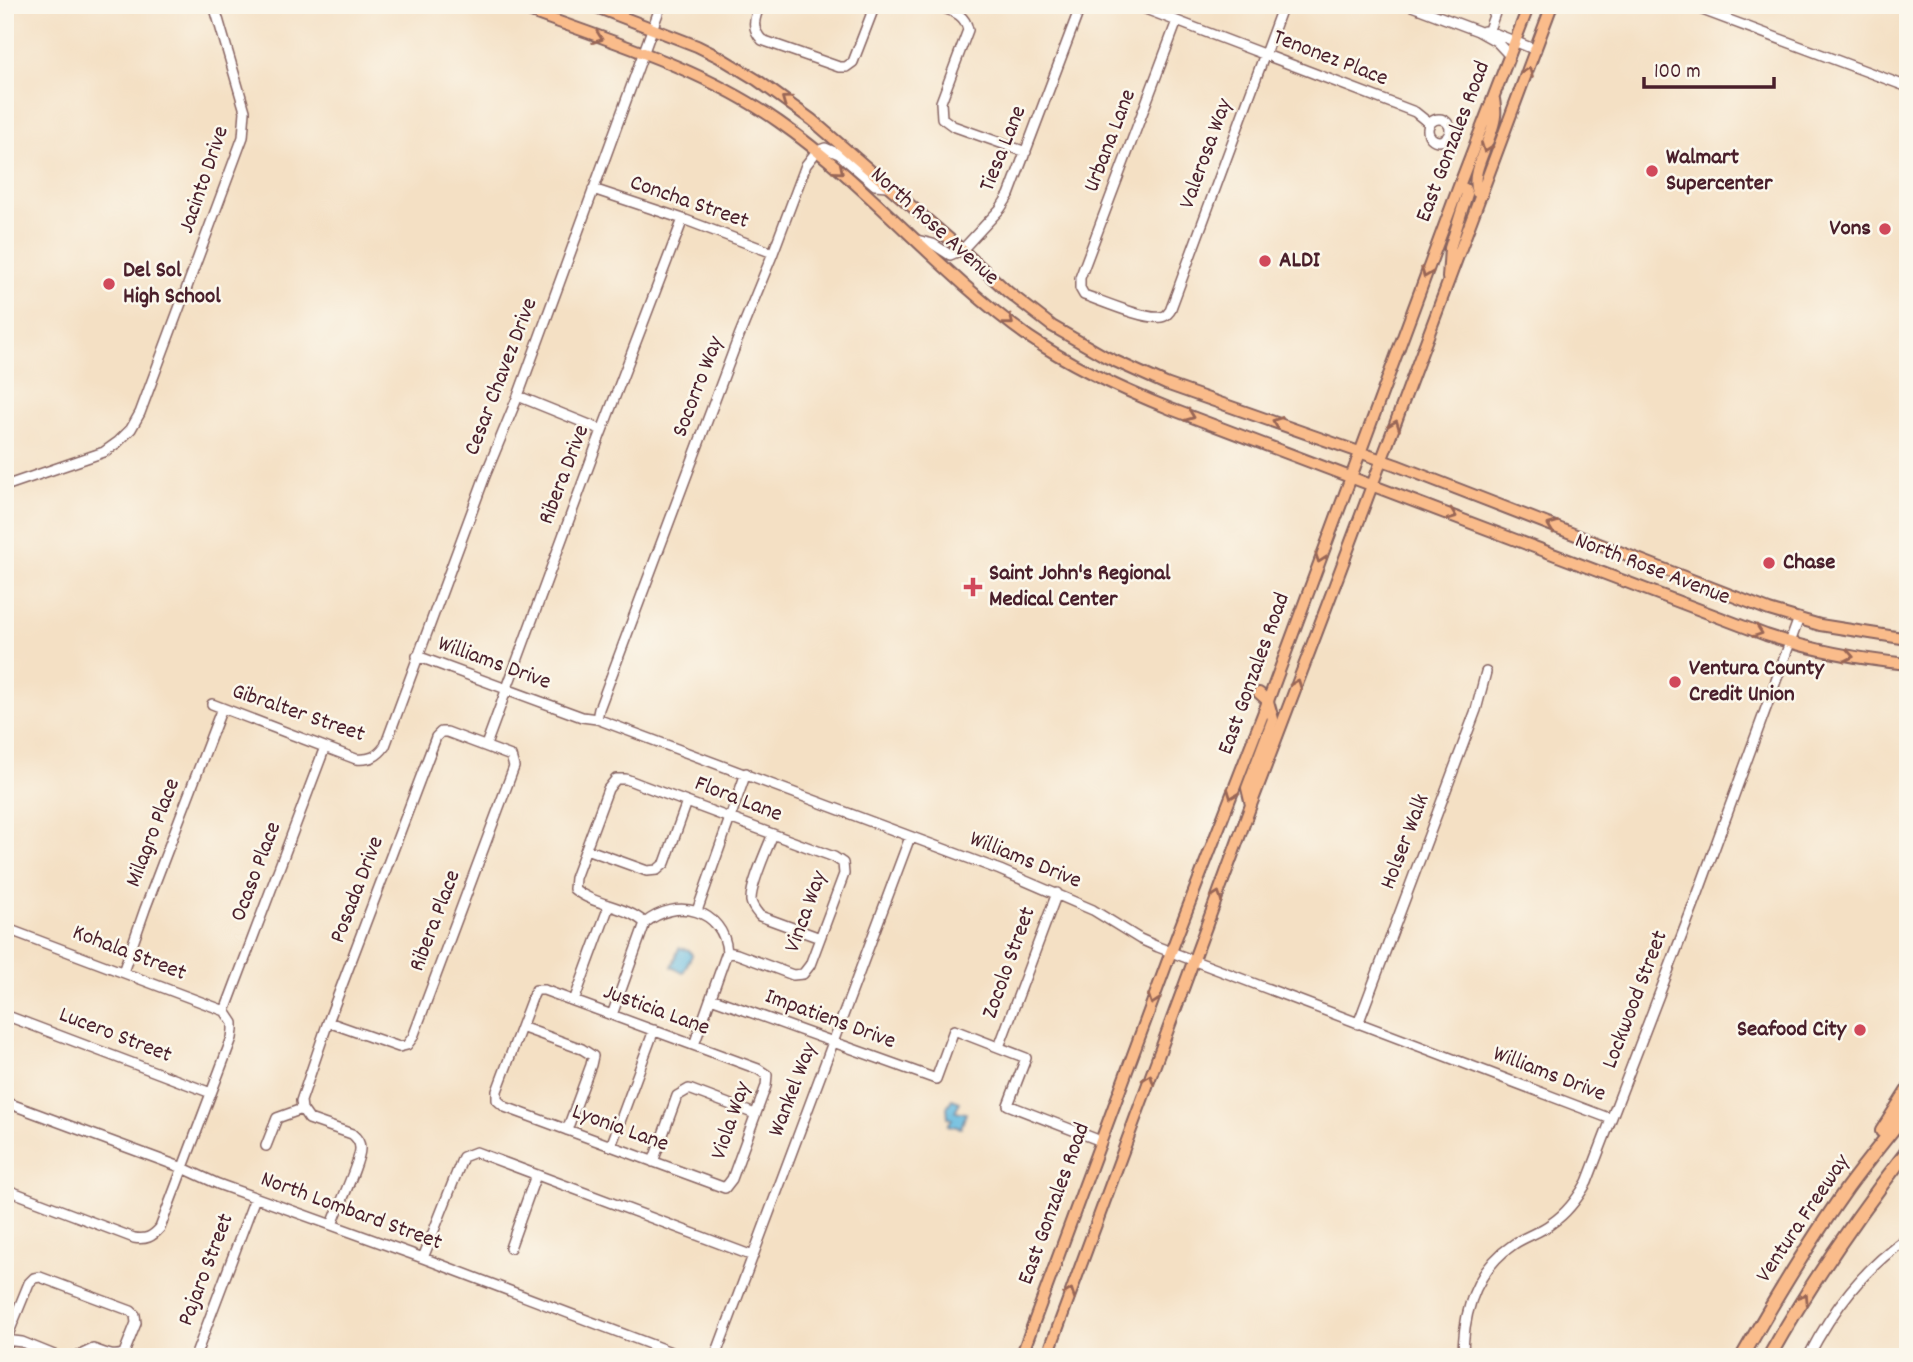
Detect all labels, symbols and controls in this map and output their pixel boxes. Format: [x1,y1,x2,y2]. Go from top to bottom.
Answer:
street label: Tenonez Place [1268,22,1392,96]
one-way arrow [592,29,604,43]
scale bar [1644,46,1773,90]
street label: East Gonzales Road [1408,57,1500,227]
text: 100 m [1654,58,1701,88]
one-way arrow [1519,66,1533,78]
street label: Urbana Lane [1076,85,1146,197]
street label: Valerosa Way [1172,94,1242,214]
one-way arrow [781,96,794,108]
street label: Tiesa Lane [972,101,1036,197]
street label: Jacinto Drive [171,122,239,238]
one-way arrow [1480,141,1494,153]
place label: Walmart Supercenter [1666,142,1773,201]
street label: North Rose Avenue [862,160,1006,294]
one-way arrow [831,162,844,174]
marker: Walmart Supercenter [1644,163,1660,179]
street label: Concha Street [625,167,753,239]
place label: Vons [1829,213,1871,246]
marker: Vons [1877,221,1893,237]
place label: ALDI [1279,245,1321,278]
marker: ALDI [1257,253,1273,269]
place label: Del Sol High School [123,255,221,314]
one-way arrow [1421,266,1435,278]
marker: Del Sol High School [101,276,117,292]
street label: Cesar Chavez Drive [457,293,547,461]
one-way arrow [1000,313,1013,325]
street label: Socorro Way [665,331,734,442]
one-way arrow [1184,408,1196,422]
one-way arrow [1271,416,1283,430]
street label: Ribera Drive [531,420,599,530]
one-way arrow [1387,420,1401,432]
one-way arrow [1446,507,1458,521]
one-way arrow [1546,520,1558,534]
street label: North Rose Avenue [1570,525,1734,615]
place label: Chase [1783,547,1836,580]
one-way arrow [1314,551,1328,563]
marker: Chase [1761,555,1777,571]
place label: Saint John's Regional Medical Center [989,558,1171,617]
marker: Saint John's Regional Medical Center [963,577,983,597]
street label: East Gonzales Road [1210,588,1300,760]
one-way arrow [1752,624,1764,638]
street label: Williams Drive [433,628,555,700]
one-way arrow [1843,647,1855,662]
place label: Ventura County Credit Union [1689,653,1825,712]
marker: Ventura County Credit Union [1667,674,1683,690]
street label: Gibralter Street [227,676,369,752]
one-way arrow [1289,678,1303,690]
street label: Flora Lane [689,768,787,832]
street label: Milagro Place [118,774,190,892]
one-way arrow [1226,787,1240,799]
street label: Holser Walk [1373,789,1439,895]
street label: Ocaso Place [223,817,291,927]
street label: Williams Drive [964,824,1086,898]
street label: Posada Drive [322,832,394,948]
street label: Ribera Place [402,866,470,976]
street label: Vinca Way [777,866,837,957]
one-way arrow [1209,891,1223,903]
street label: Zocolo Street [975,903,1045,1023]
street label: Kohala Street [67,917,191,991]
street label: Lockwood Street [1595,926,1677,1074]
street label: Justicia Lane [598,976,714,1046]
street label: Impatiens Drive [760,981,900,1059]
one-way arrow [1148,993,1162,1005]
street label: Lucero Street [54,999,176,1073]
place label: Seafood City [1737,1014,1848,1047]
marker: Seafood City [1852,1022,1868,1038]
street label: Wankel Way [761,1038,827,1142]
street label: Williams Drive [1488,1038,1610,1112]
one-way arrow [1141,1074,1155,1086]
street label: Viola Way [703,1077,761,1164]
street label: Lyonia Lane [567,1096,673,1162]
street label: East Gonzales Road [1010,1118,1100,1290]
street label: Ventura Freeway [1749,1148,1860,1290]
street label: North Lombard Street [256,1164,446,1260]
street label: Pajaro Street [170,1209,244,1331]
one-way arrow [1062,1287,1076,1299]
one-way arrow [1796,1293,1808,1306]

